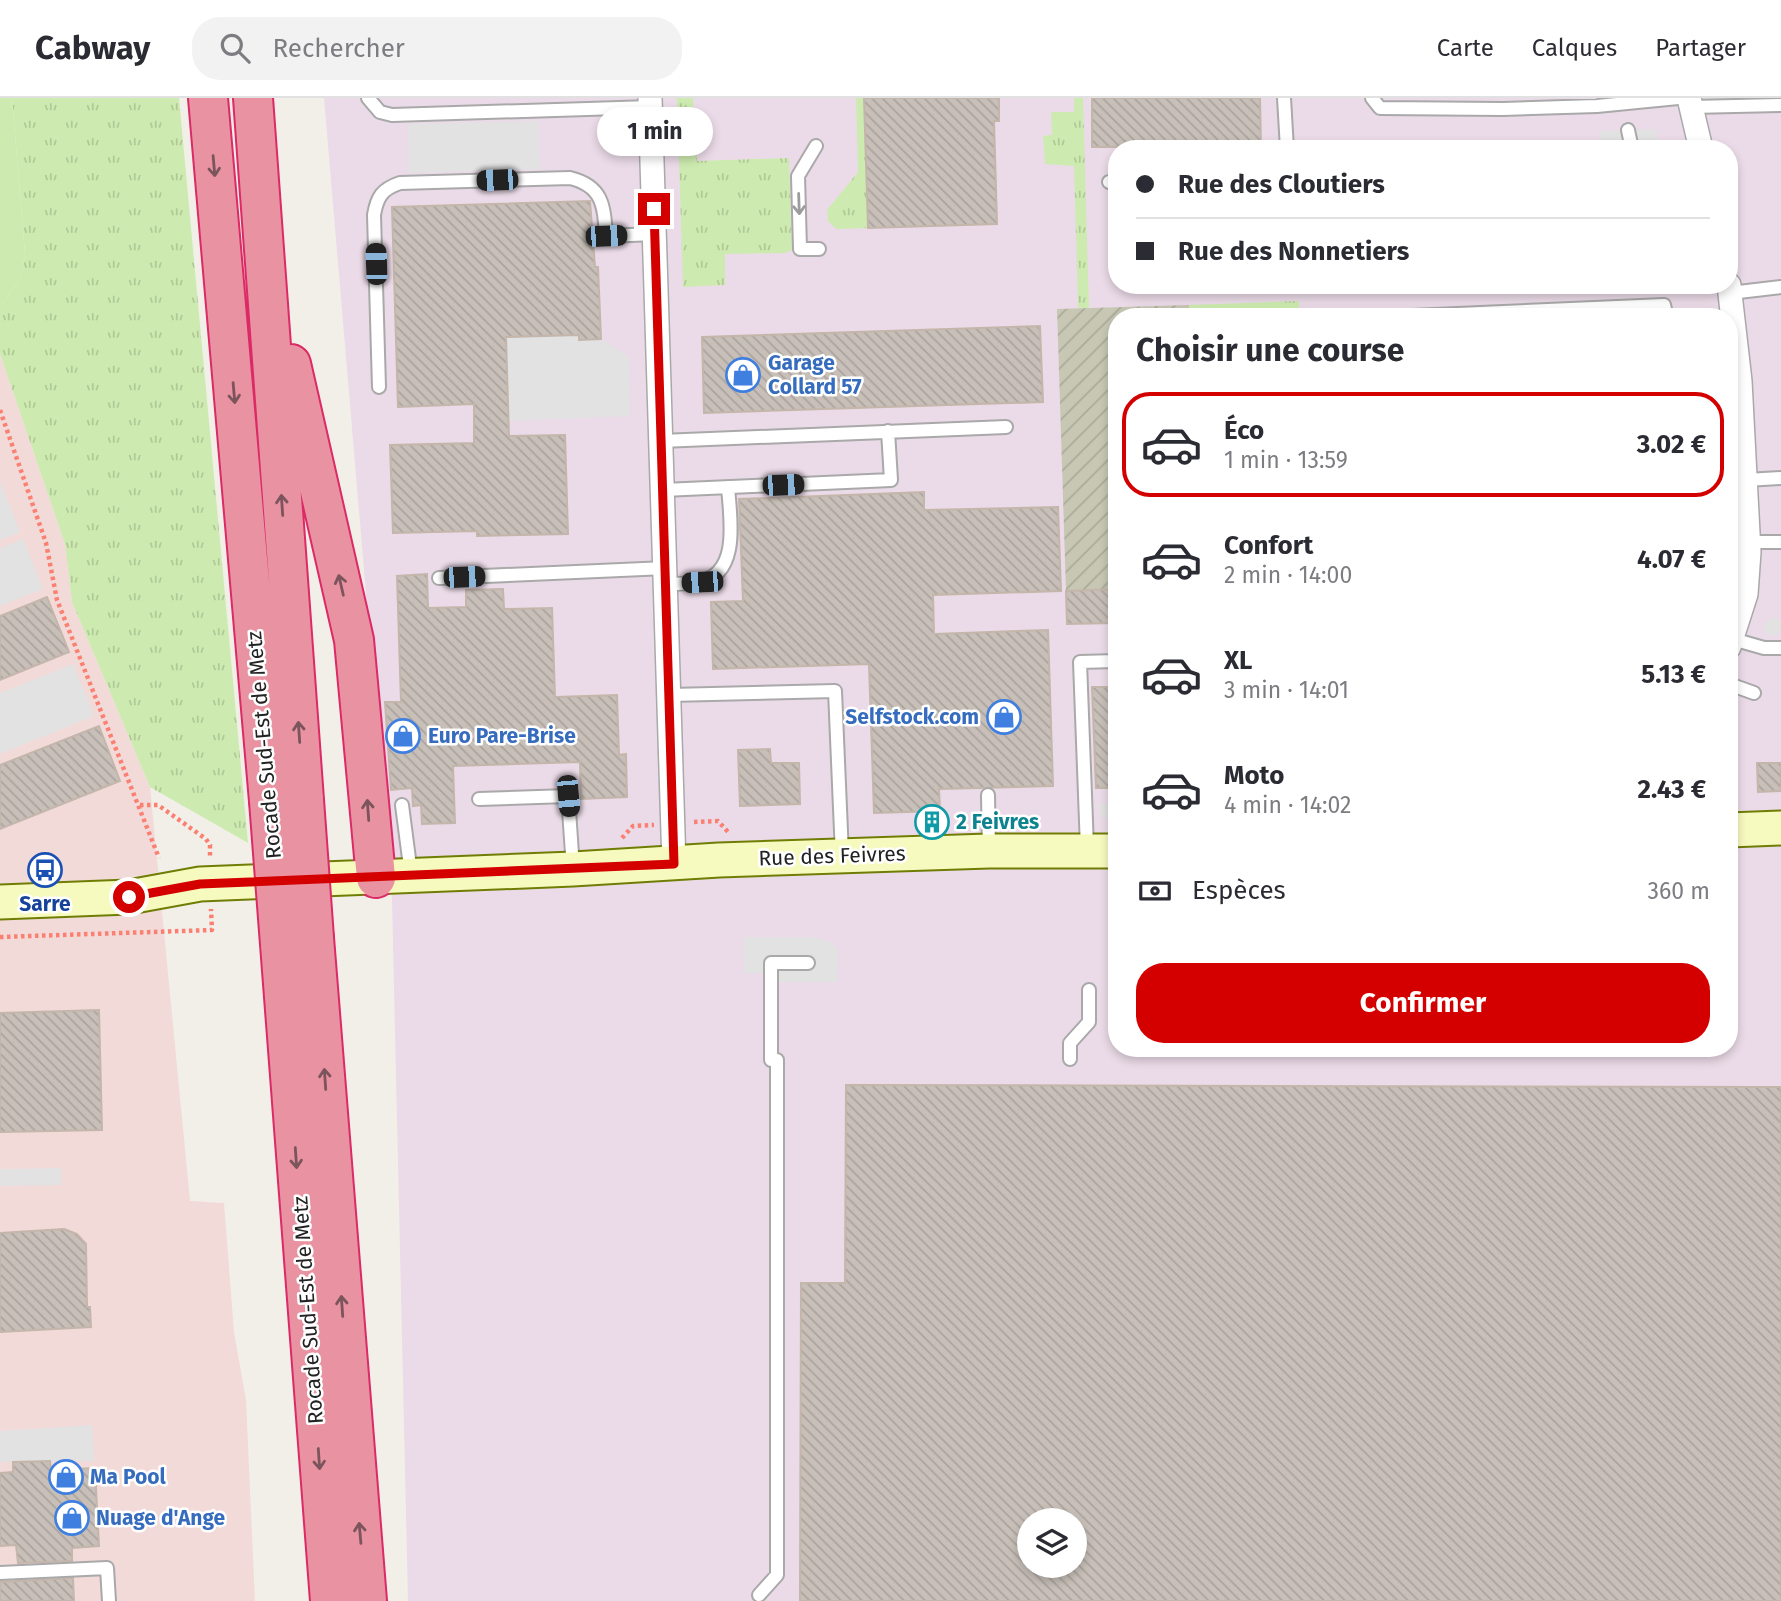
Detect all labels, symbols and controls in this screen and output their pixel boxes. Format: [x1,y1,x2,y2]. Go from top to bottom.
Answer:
search box [192,17,682,80]
text: Cabway [35,28,150,68]
icon: search [216,29,254,67]
text: Rechercher [272,33,405,64]
text: Carte [1437,34,1494,62]
text: Calques [1532,34,1617,62]
text: Partager [1655,34,1746,62]
callout: 1 min [596,108,712,156]
text: 1 min [627,117,683,145]
one-way arrow [208,154,221,177]
car [476,169,519,191]
text: Rue des Cloutiers [1178,169,1385,200]
route end [638,193,670,225]
one-way arrow [792,193,805,216]
car [585,225,628,247]
text: Rue des Nonnetiers [1178,236,1409,267]
car [365,243,388,285]
text: Choisir une course [1136,331,1404,369]
place label: Garage Collard 57 [768,350,862,400]
shop icon: Garage Collard 57 [724,356,762,394]
one-way arrow [227,381,240,403]
icon: car [1140,413,1203,476]
text: Éco [1224,415,1264,446]
text: 3.02 € [1637,429,1706,460]
text: 1 min · 13:59 [1224,446,1348,474]
car [762,474,805,496]
one-way arrow [276,494,289,517]
icon: car [1140,528,1203,591]
text: Confort [1224,530,1313,561]
text: 4.07 € [1637,544,1706,575]
text: 2 min · 14:00 [1224,561,1352,589]
car [443,566,486,588]
car [681,570,724,594]
one-way arrow [334,574,348,597]
street label: Rocade Sud-Est de Metz [241,630,287,860]
icon: car [1140,643,1203,706]
text: XL [1224,645,1252,676]
text: 5.13 € [1641,659,1706,690]
text: 3 min · 14:01 [1224,676,1349,704]
shop icon: Selfstock.com [985,698,1023,736]
place label: Selfstock.com [845,704,979,730]
shop icon: Euro Pare-Brise [384,717,422,755]
one-way arrow [292,721,305,744]
place label: Euro Pare-Brise [428,723,576,749]
icon: car [1140,758,1203,821]
text: Moto [1224,760,1284,791]
car [556,774,581,818]
text: 2.43 € [1638,774,1706,805]
text: 4 min · 14:02 [1224,791,1351,819]
one-way arrow [361,799,374,822]
building icon: 2 Feivres [913,803,951,841]
place label: 2 Feivres [956,809,1039,835]
street label: Rue des Feivres [758,840,906,872]
bus stop icon: Sarre [26,851,64,889]
icon: cash [1136,872,1174,910]
text: Espèces [1192,875,1286,906]
text: 360 m [1648,877,1710,905]
route start [113,881,145,913]
place label: Sarre [19,891,71,917]
button: Confirmer [1136,963,1710,1043]
one-way arrow [318,1069,331,1091]
one-way arrow [290,1147,303,1170]
street label: Rocade Sud-Est de Metz [287,1195,329,1425]
one-way arrow [335,1295,348,1318]
one-way arrow [313,1447,326,1469]
shop icon: Ma Pool [47,1458,85,1496]
place label: Ma Pool [90,1464,166,1490]
shop icon: Nuage d'Ange [53,1499,91,1537]
place label: Nuage d'Ange [96,1505,225,1531]
map controls [1017,1508,1087,1578]
button: layers [1017,1508,1087,1578]
one-way arrow [354,1522,367,1545]

